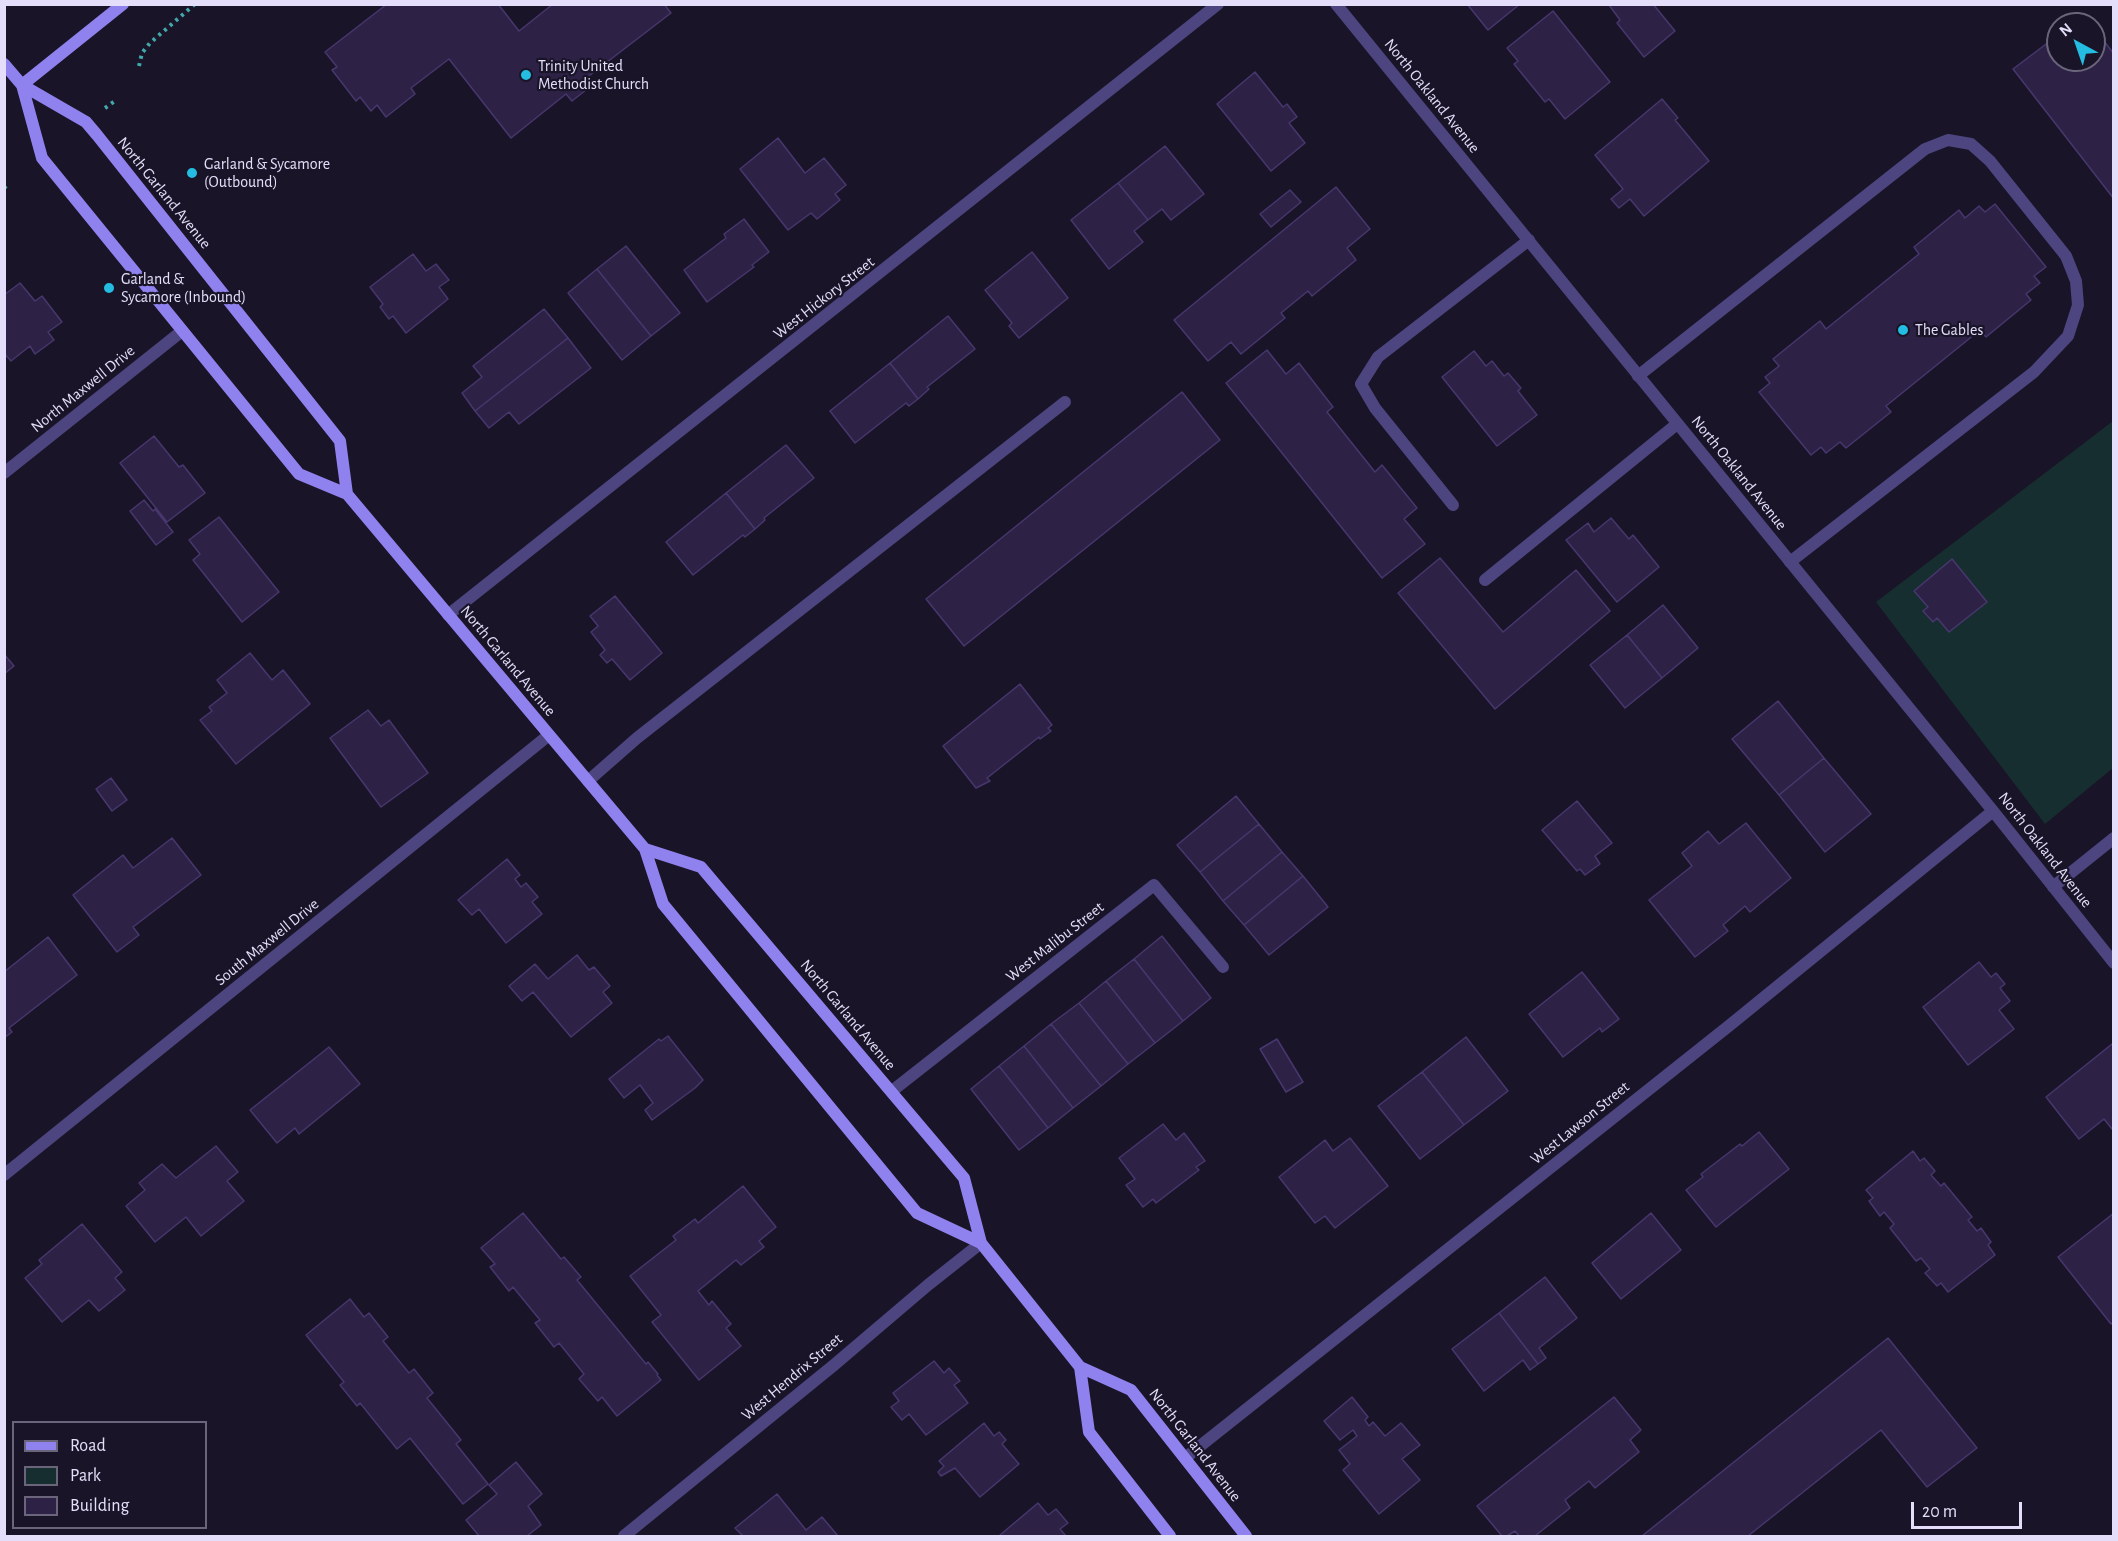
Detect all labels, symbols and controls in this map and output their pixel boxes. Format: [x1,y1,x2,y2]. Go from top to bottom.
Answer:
north arrow [2046,12,2106,72]
text: N [2056,20,2075,39]
street label: North Oakland Avenue [1380,35,1484,157]
place label: Trinity United Methodist Church [538,56,649,94]
marker: Trinity United Methodist Church [519,68,533,82]
street label: North Garland Avenue [113,133,215,253]
place label: Garland & Sycamore (Outbound) [204,154,330,192]
marker: Garland & Sycamore (Outbound) [185,166,199,180]
street label: West Hickory Street [770,253,878,343]
place label: Garland & Sycamore (Inbound) [121,269,246,307]
marker: Garland & Sycamore (Inbound) [102,281,116,295]
place label: The Gables [1915,320,1983,340]
marker: The Gables [1896,323,1910,337]
street label: North Maxwell Drive [27,341,139,437]
street label: North Oakland Avenue [1687,412,1791,534]
street label: North Garland Avenue [456,602,560,720]
street label: North Oakland Avenue [1994,788,2096,912]
street label: South Maxwell Drive [211,894,323,990]
street label: West Malibu Street [1002,898,1108,986]
street label: North Garland Avenue [796,956,900,1074]
street label: West Lawson Street [1527,1077,1633,1169]
street label: West Hendrix Street [738,1329,846,1425]
street label: North Garland Avenue [1145,1385,1245,1505]
legend [12,1421,207,1529]
text: Road [70,1437,106,1455]
text: Park [70,1467,101,1485]
scale bar [1914,1490,2025,1528]
text: Building [70,1497,129,1515]
text: 20 m [1922,1503,1957,1521]

